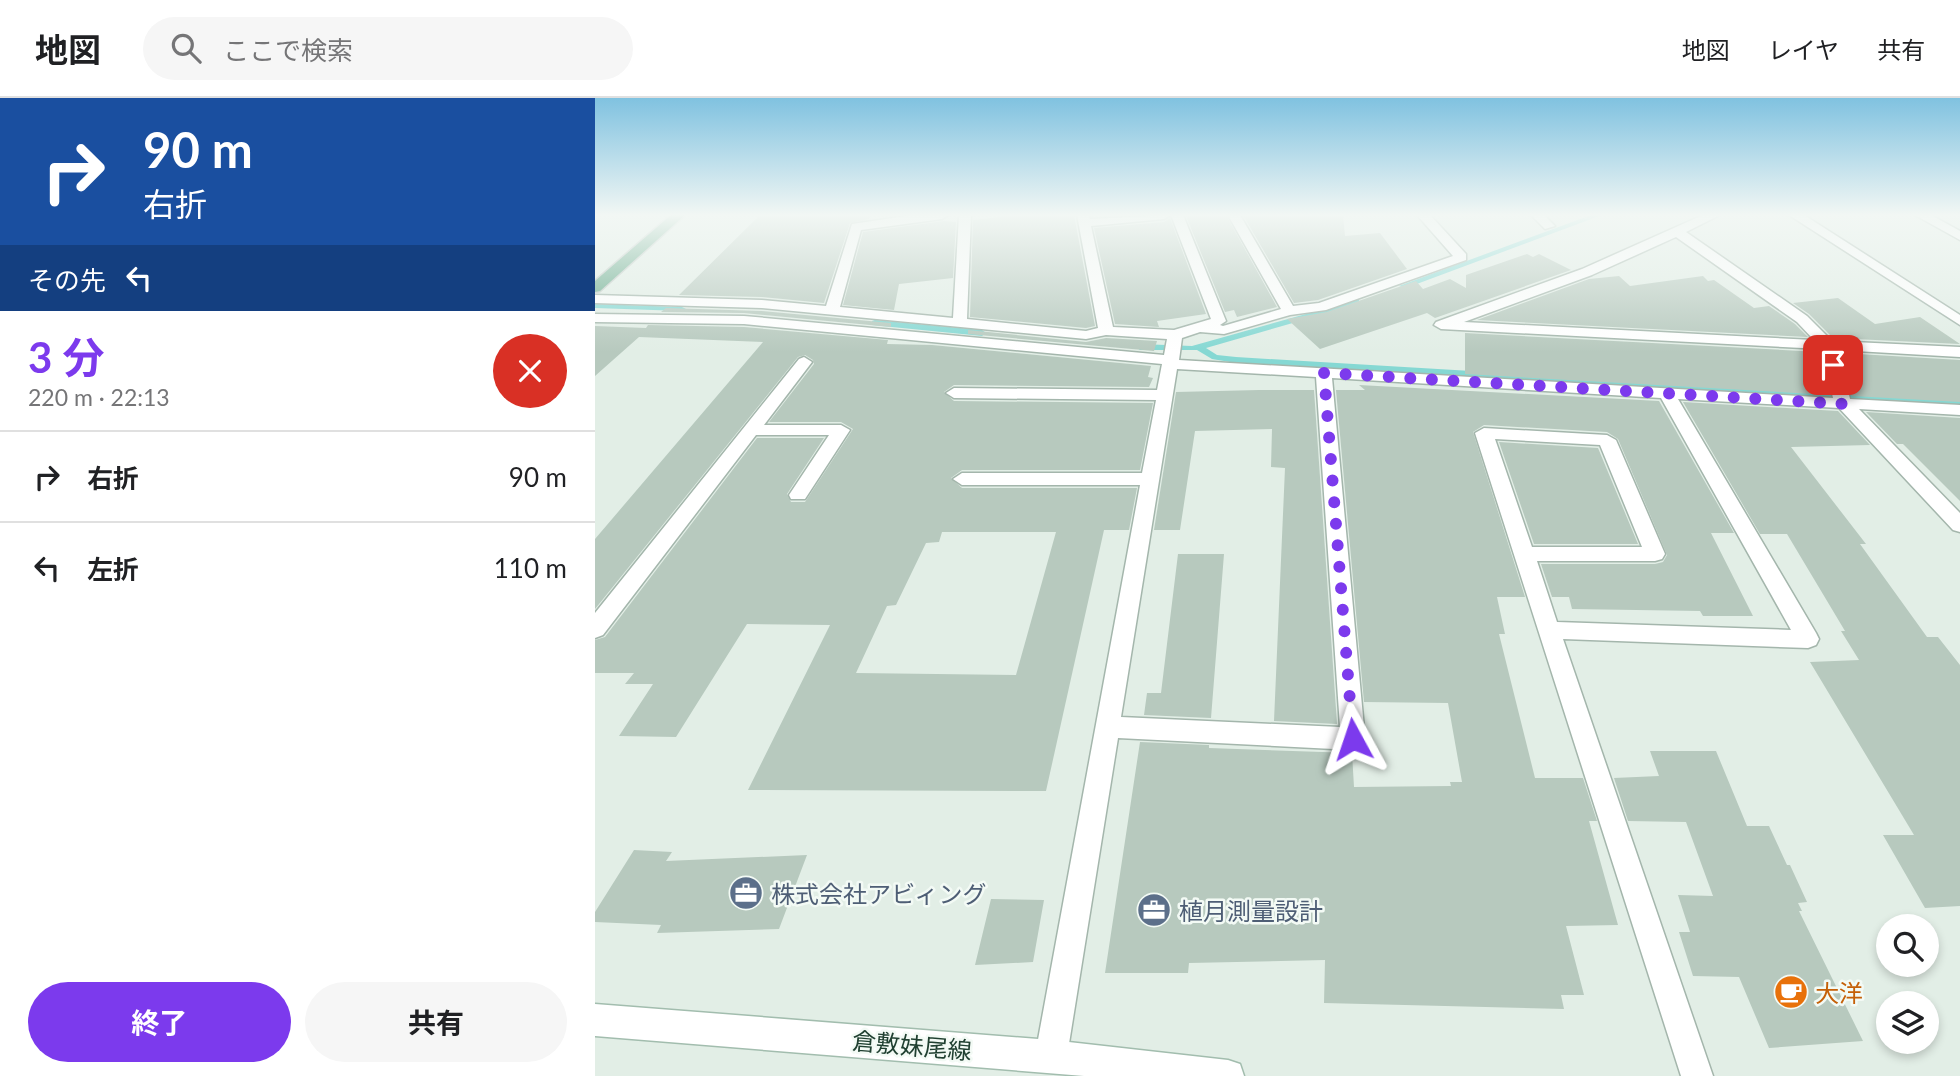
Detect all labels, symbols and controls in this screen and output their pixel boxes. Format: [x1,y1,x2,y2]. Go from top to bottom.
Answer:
search box [143,17,633,80]
text: 地図 [35,29,101,69]
icon: search [167,29,205,67]
text: ここで検索 [223,34,353,66]
text: 地図 [1682,35,1730,64]
text: レイヤ [1768,35,1839,64]
text: 共有 [1877,35,1925,64]
text: 90 m [143,120,253,178]
icon: right [28,126,119,217]
text: 右折 [143,184,207,223]
icon: left [120,259,158,297]
text: その先 [28,264,106,296]
text: 3 分 [28,332,105,382]
button: close [493,334,567,408]
pin [1803,335,1863,395]
icon: arrive [1814,346,1852,384]
text: 220 m · 22:13 [28,383,170,411]
icon: right [28,458,66,496]
text: 90 m [509,461,567,493]
text: 右折 [87,462,139,494]
icon: left [28,549,66,587]
text: 110 m [494,552,567,584]
text: 左折 [87,553,139,585]
position arrow [1316,702,1390,776]
office icon: 株式会社アビィング [727,874,765,912]
place label: 株式会社アビィング [771,879,987,908]
office icon: 植月測量設計 [1135,891,1173,929]
place label: 植月測量設計 [1179,896,1323,925]
map controls [1876,914,1939,1054]
button: search [1876,914,1939,977]
cafe icon: 大洋 [1772,973,1810,1011]
place label: 大洋 [1815,978,1863,1007]
button: 終了 [28,982,291,1062]
button: 共有 [305,982,567,1062]
button: layers [1876,991,1939,1054]
street label: 倉敷妹尾線 [851,1025,973,1065]

